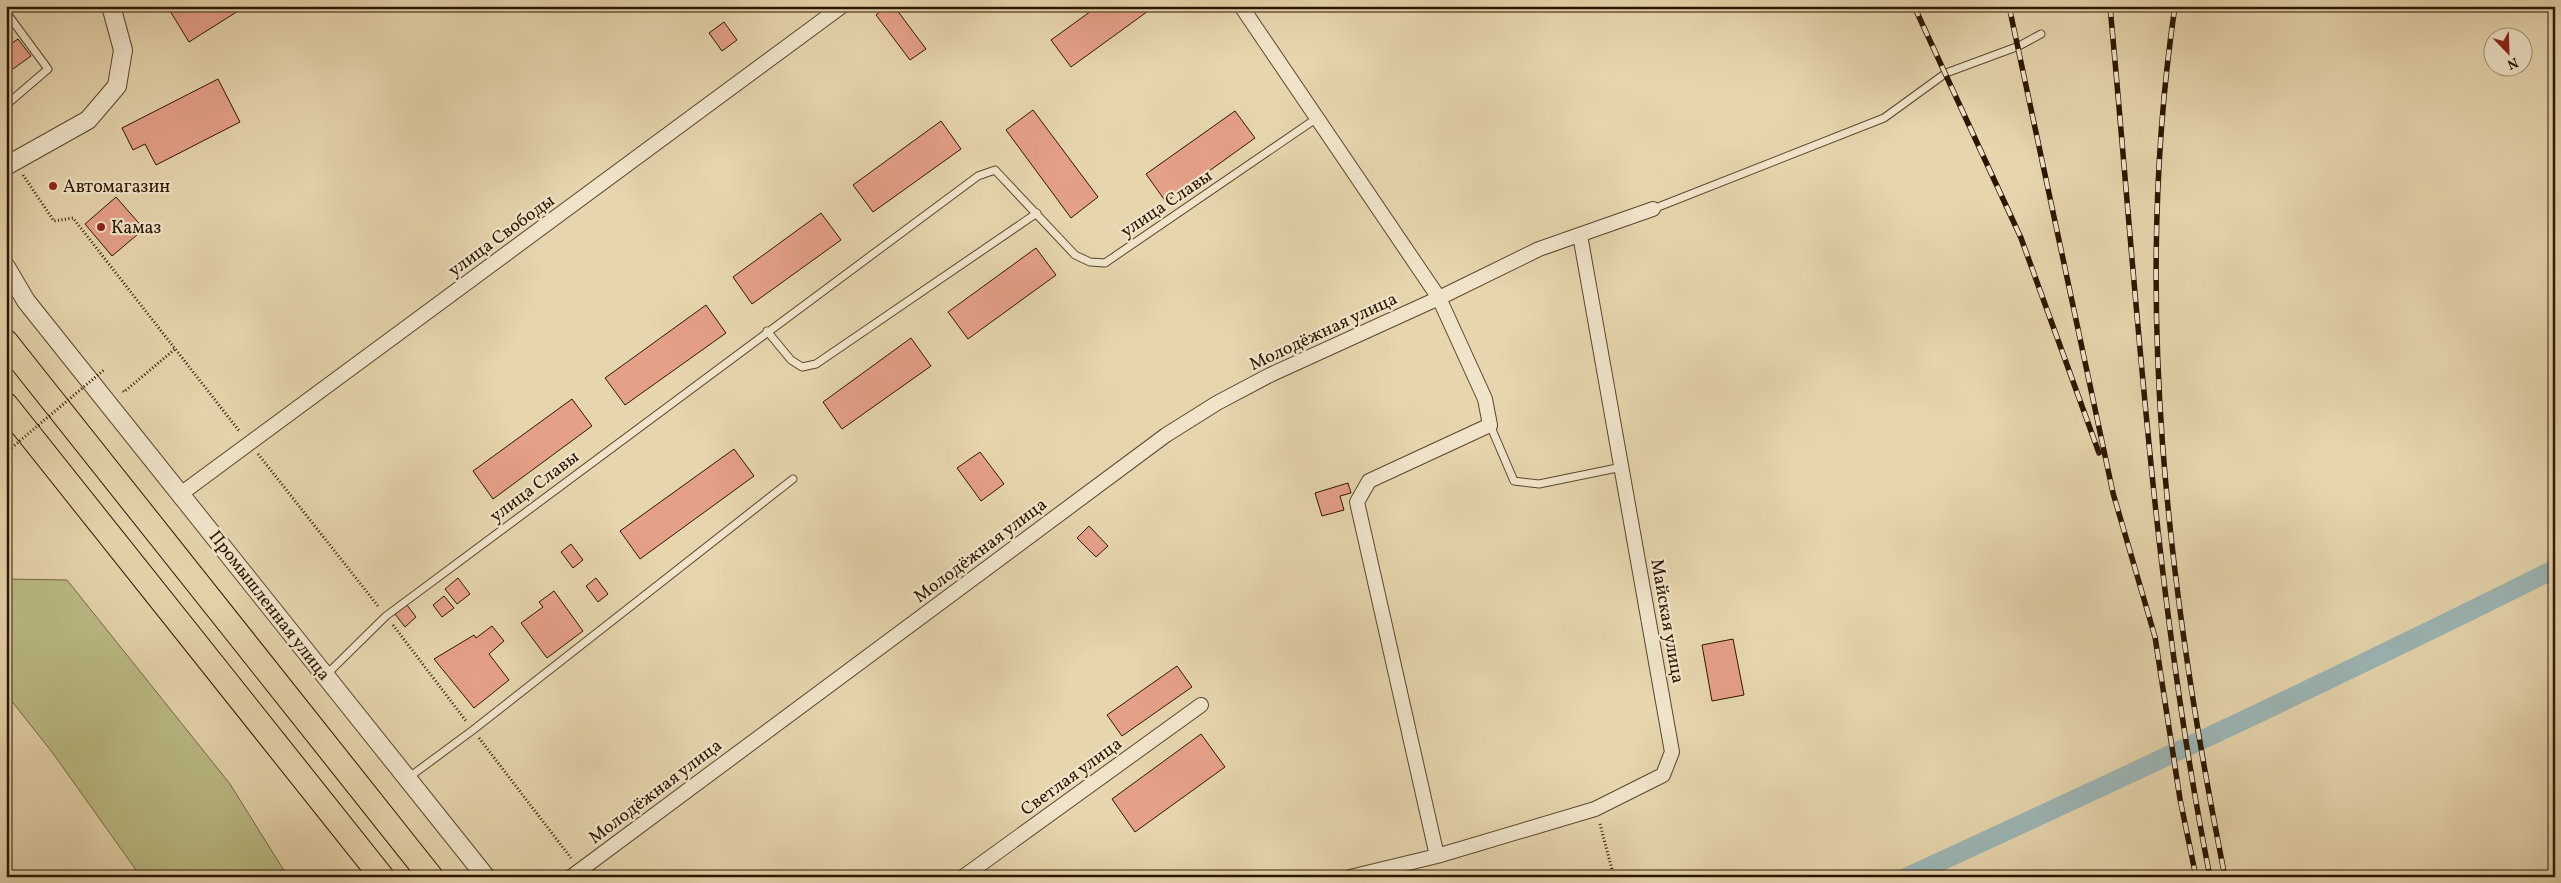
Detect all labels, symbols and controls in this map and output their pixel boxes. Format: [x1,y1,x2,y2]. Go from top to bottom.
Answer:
north arrow [2484,28,2534,78]
text: N [2504,52,2521,73]
street label: улица Славы [1116,164,1218,244]
place label: Автомагазин [63,175,170,200]
marker: Автомагазин [47,180,59,192]
street label: улица Свободы [443,189,560,283]
place label: Камаз [111,216,161,241]
marker: Камаз [95,221,107,233]
street label: Молодёжная улица [1245,287,1402,378]
street label: улица Славы [485,445,585,529]
street label: Молодёжная улица [909,493,1053,610]
street label: Промышленная улица [202,525,336,686]
street label: Майская улица [1643,557,1690,685]
street label: Светлая улица [1016,732,1128,823]
street label: Молодёжная улица [584,734,728,851]

